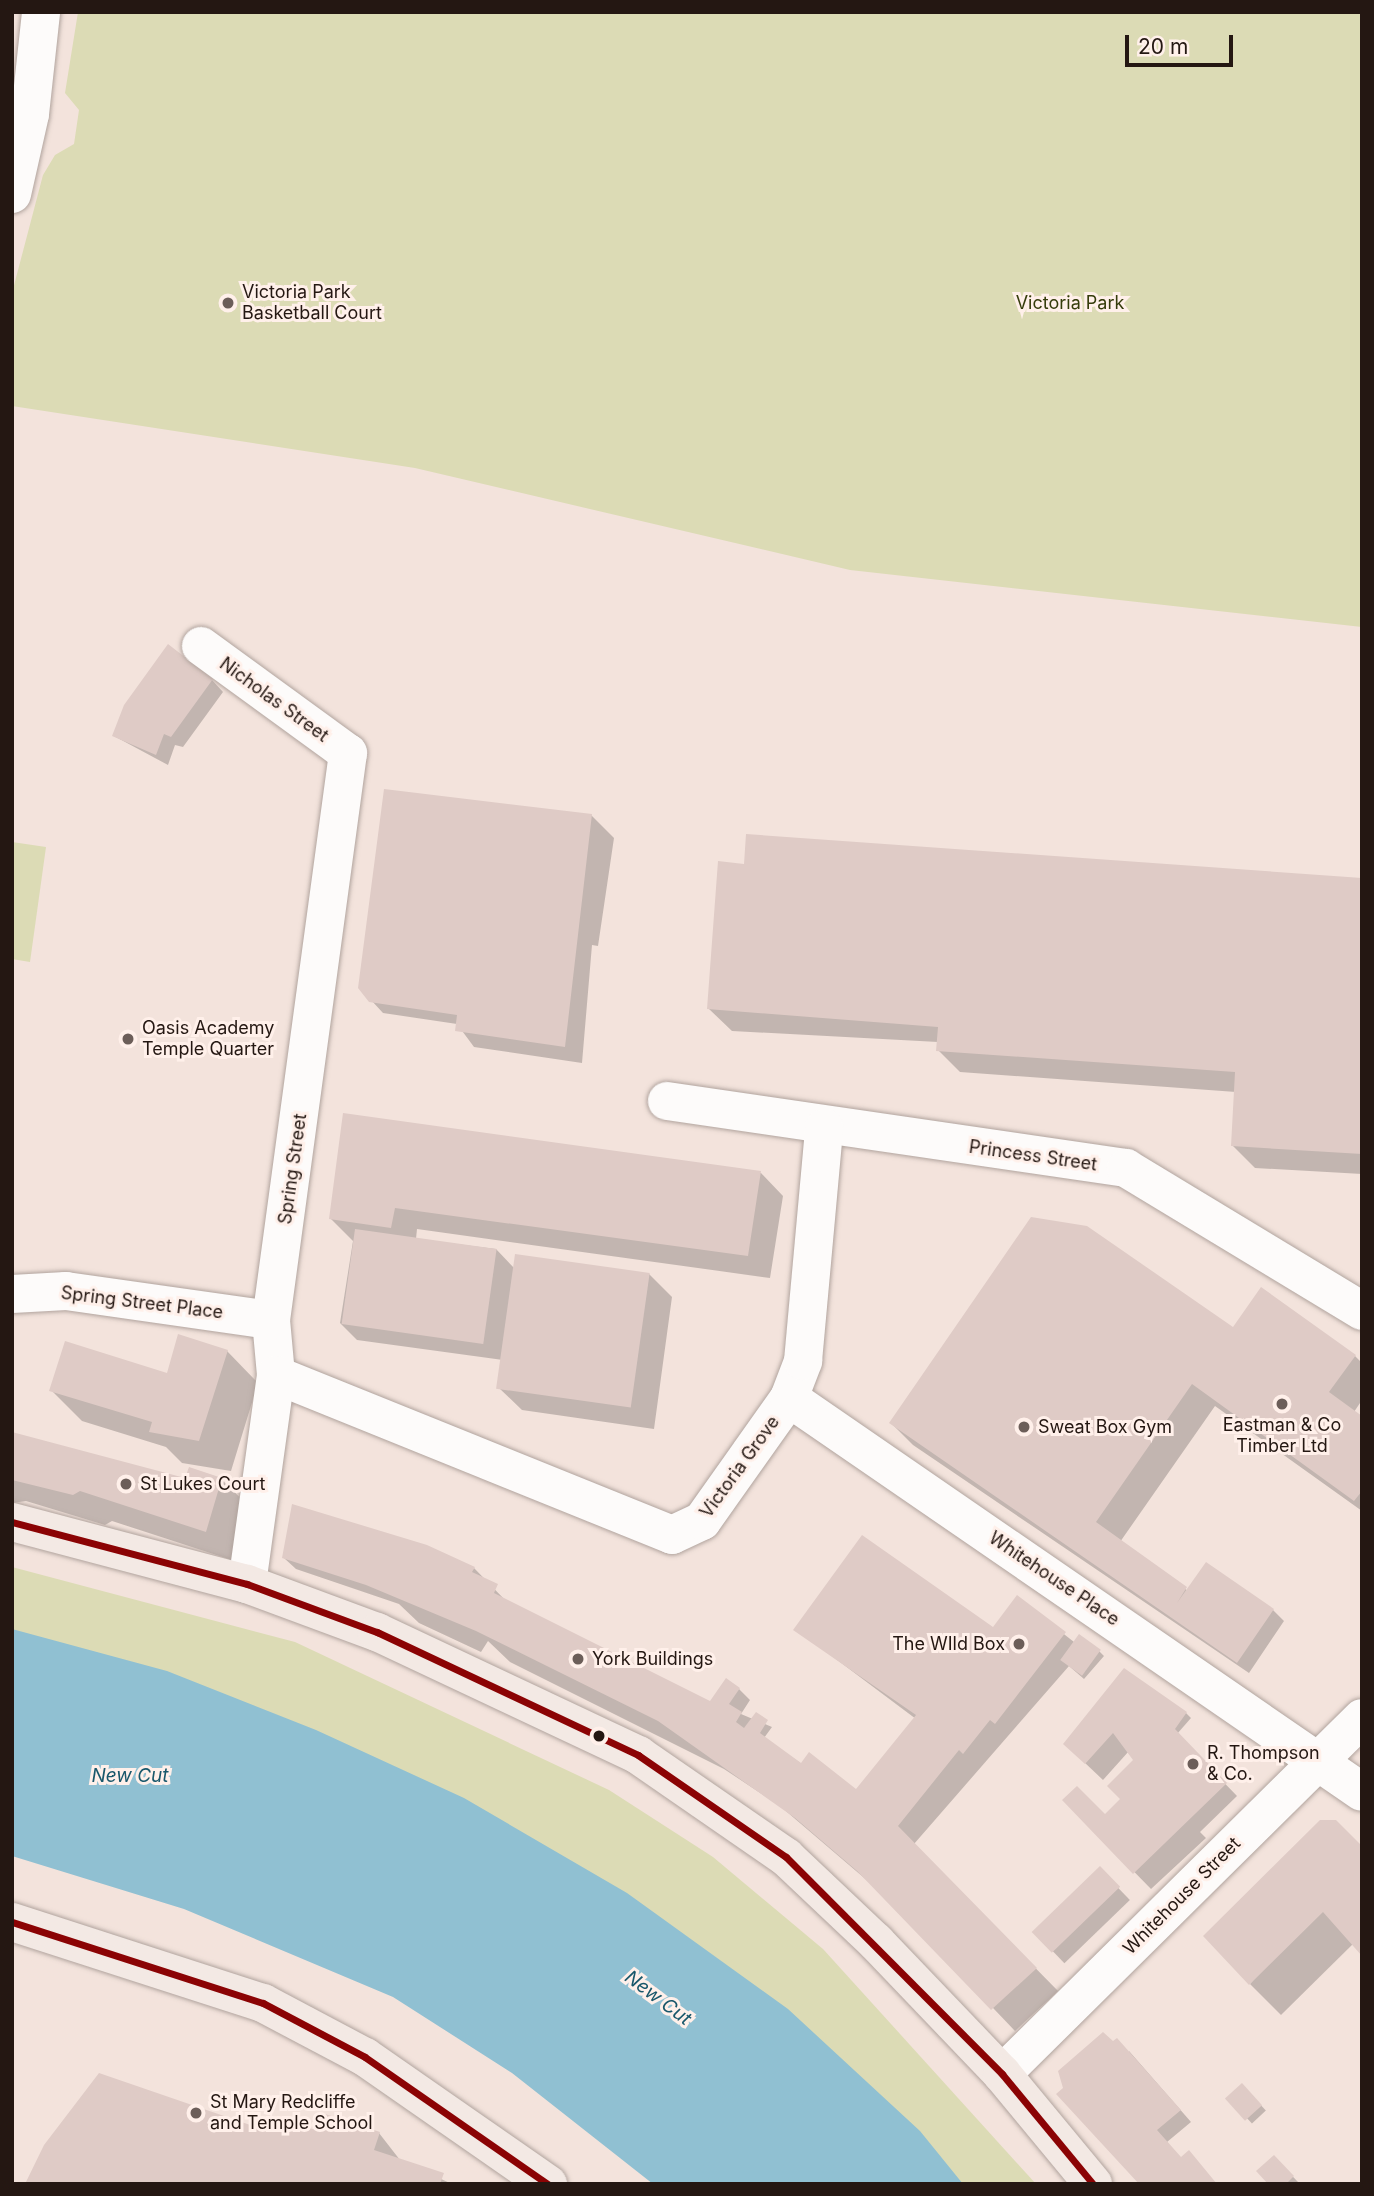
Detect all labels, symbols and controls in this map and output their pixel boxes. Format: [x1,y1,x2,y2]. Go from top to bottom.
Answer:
scale bar [1129,21,1238,65]
text: 20 m [1138,34,1188,59]
place label: Victoria Park Basketball Court [242,282,382,324]
park label: Victoria Park [1016,292,1124,314]
marker: Victoria Park Basketball Court [220,295,236,311]
street label: Nicholas Street [215,653,333,747]
place label: Oasis Academy Temple Quarter [142,1018,274,1060]
marker: Oasis Academy Temple Quarter [120,1031,136,1047]
street label: Spring Street [275,1112,311,1226]
street label: Princess Street [968,1136,1098,1176]
street label: Spring Street Place [60,1282,224,1324]
marker: Eastman & Co Timber Ltd [1274,1396,1290,1412]
street label: Victoria Grove [696,1412,784,1522]
place label: Eastman & Co Timber Ltd [1223,1415,1341,1458]
place label: Sweat Box Gym [1038,1416,1172,1438]
marker: Sweat Box Gym [1016,1419,1032,1435]
place label: St Lukes Court [140,1473,265,1495]
marker: St Lukes Court [118,1476,134,1492]
street label: Whitehouse Place [985,1527,1123,1631]
place label: The WIld Box [892,1633,1005,1655]
marker: The WIld Box [1011,1636,1027,1652]
place label: York Buildings [592,1648,713,1670]
marker: York Buildings [570,1651,586,1667]
unlabelled marker [592,1729,606,1743]
place label: R. Thompson & Co. [1207,1743,1320,1786]
marker: R. Thompson & Co. [1185,1756,1201,1772]
water label: New Cut [91,1765,169,1787]
street label: Whitehouse Street [1119,1833,1245,1959]
water label: New Cut [620,1966,696,2030]
place label: St Mary Redcliffe and Temple School [210,2092,373,2134]
marker: St Mary Redcliffe and Temple School [188,2105,204,2121]

